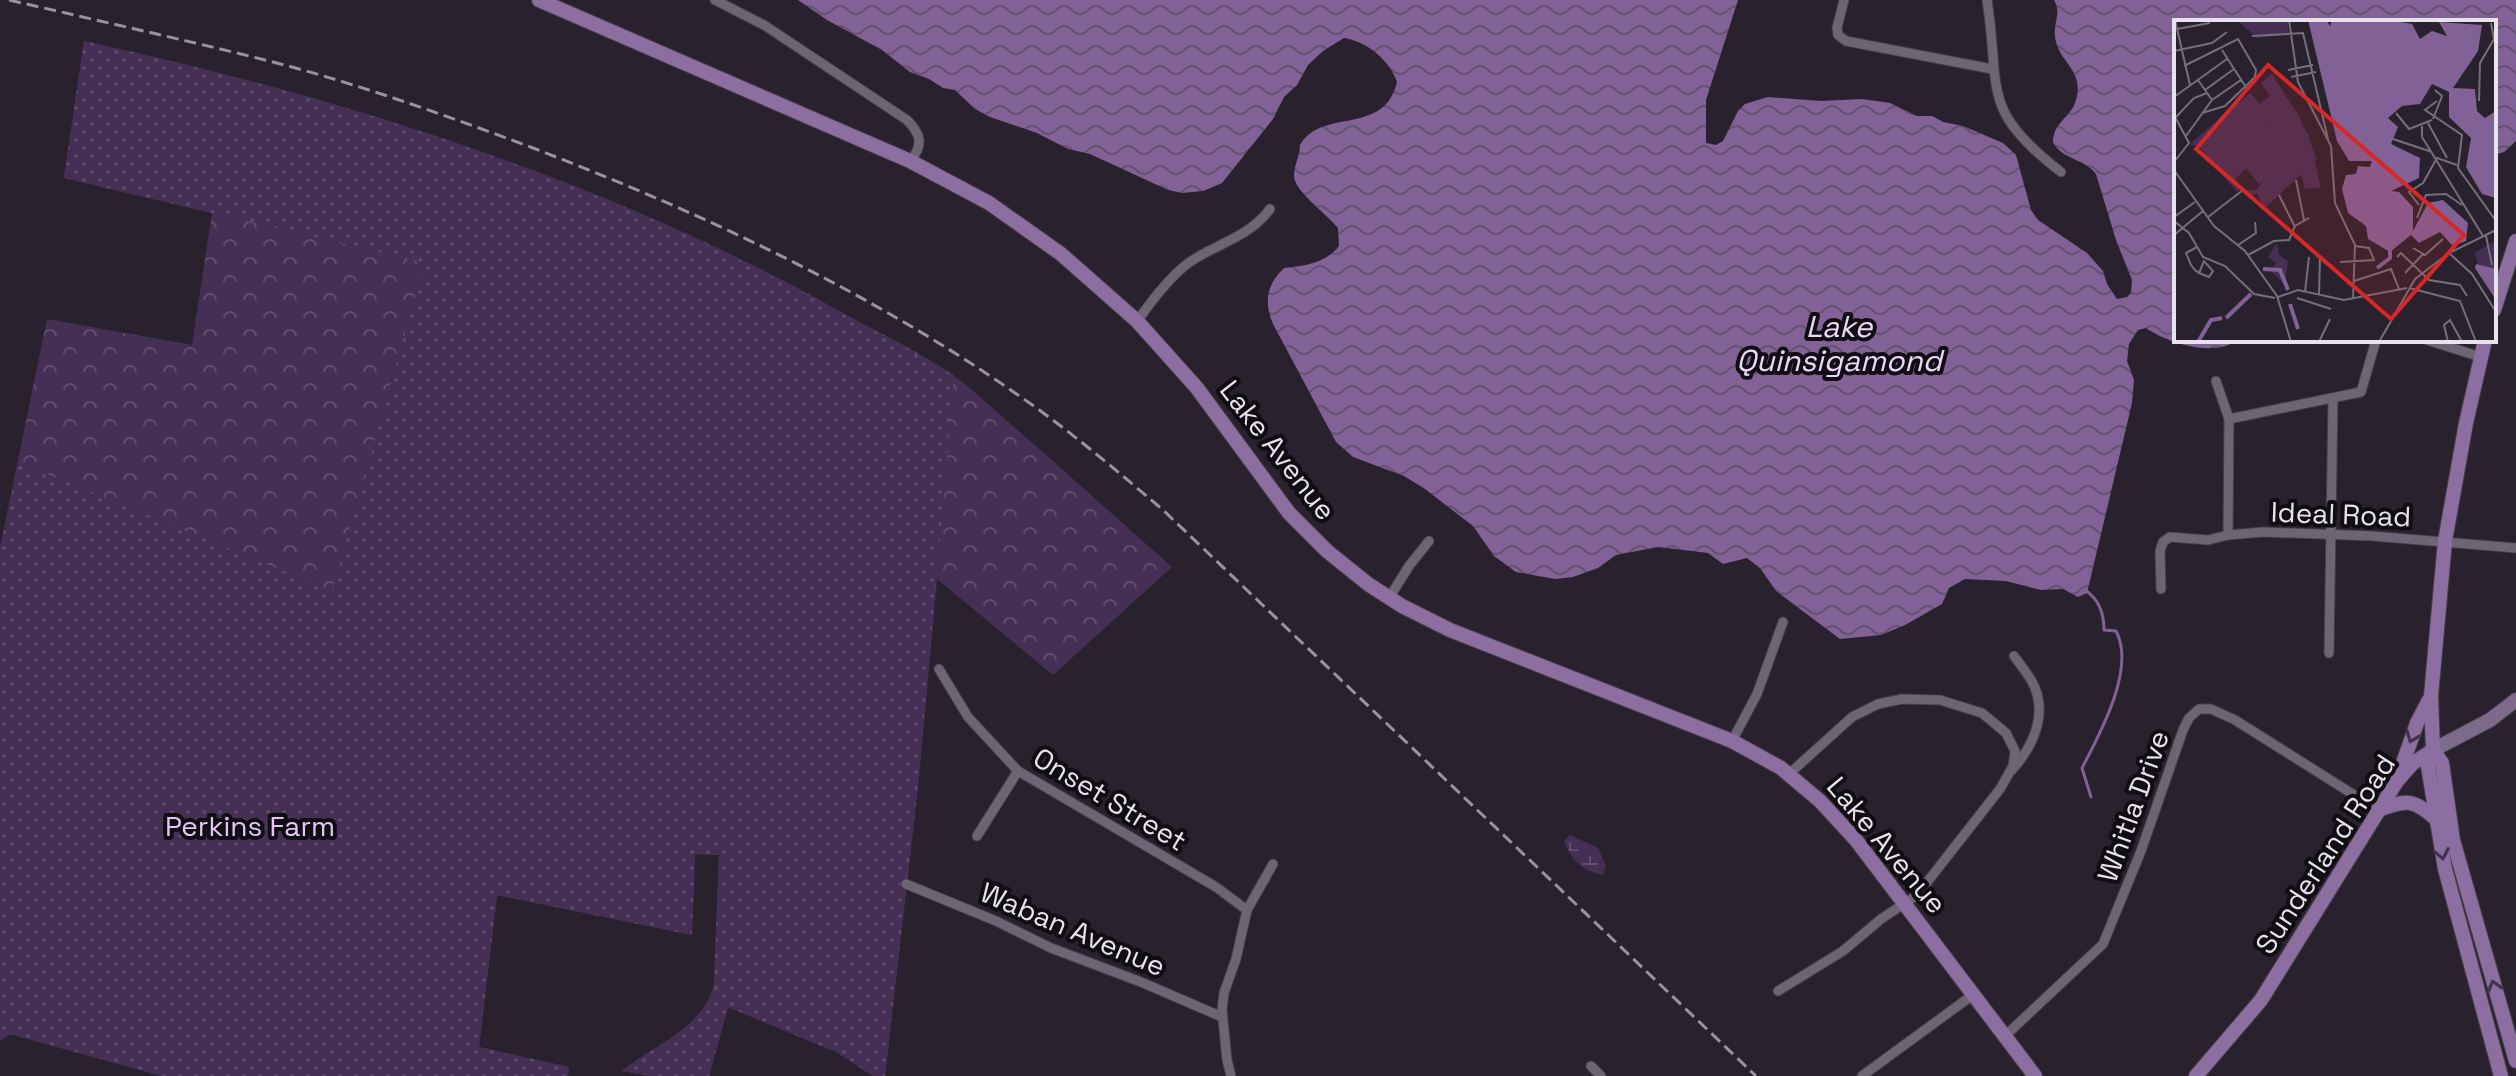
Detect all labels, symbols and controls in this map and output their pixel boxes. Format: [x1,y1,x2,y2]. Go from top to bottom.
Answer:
inset map [2174,20,2496,342]
water label: Lake Quinsigamond [1736,307,1946,380]
street label: Lake Avenue [1212,373,1344,527]
street label: Ideal Road [2270,494,2412,534]
street label: Whitla Drive [2089,725,2177,887]
one-way arrow [2405,729,2421,743]
street label: Onset Street [1027,739,1193,859]
street label: Sunderland Road [2247,747,2403,961]
street label: Lake Avenue [1819,769,1955,921]
park label: Perkins Farm [165,808,335,844]
one-way arrow [2433,847,2450,860]
street label: Waban Avenue [975,874,1171,984]
one-way arrow [2487,979,2503,993]

